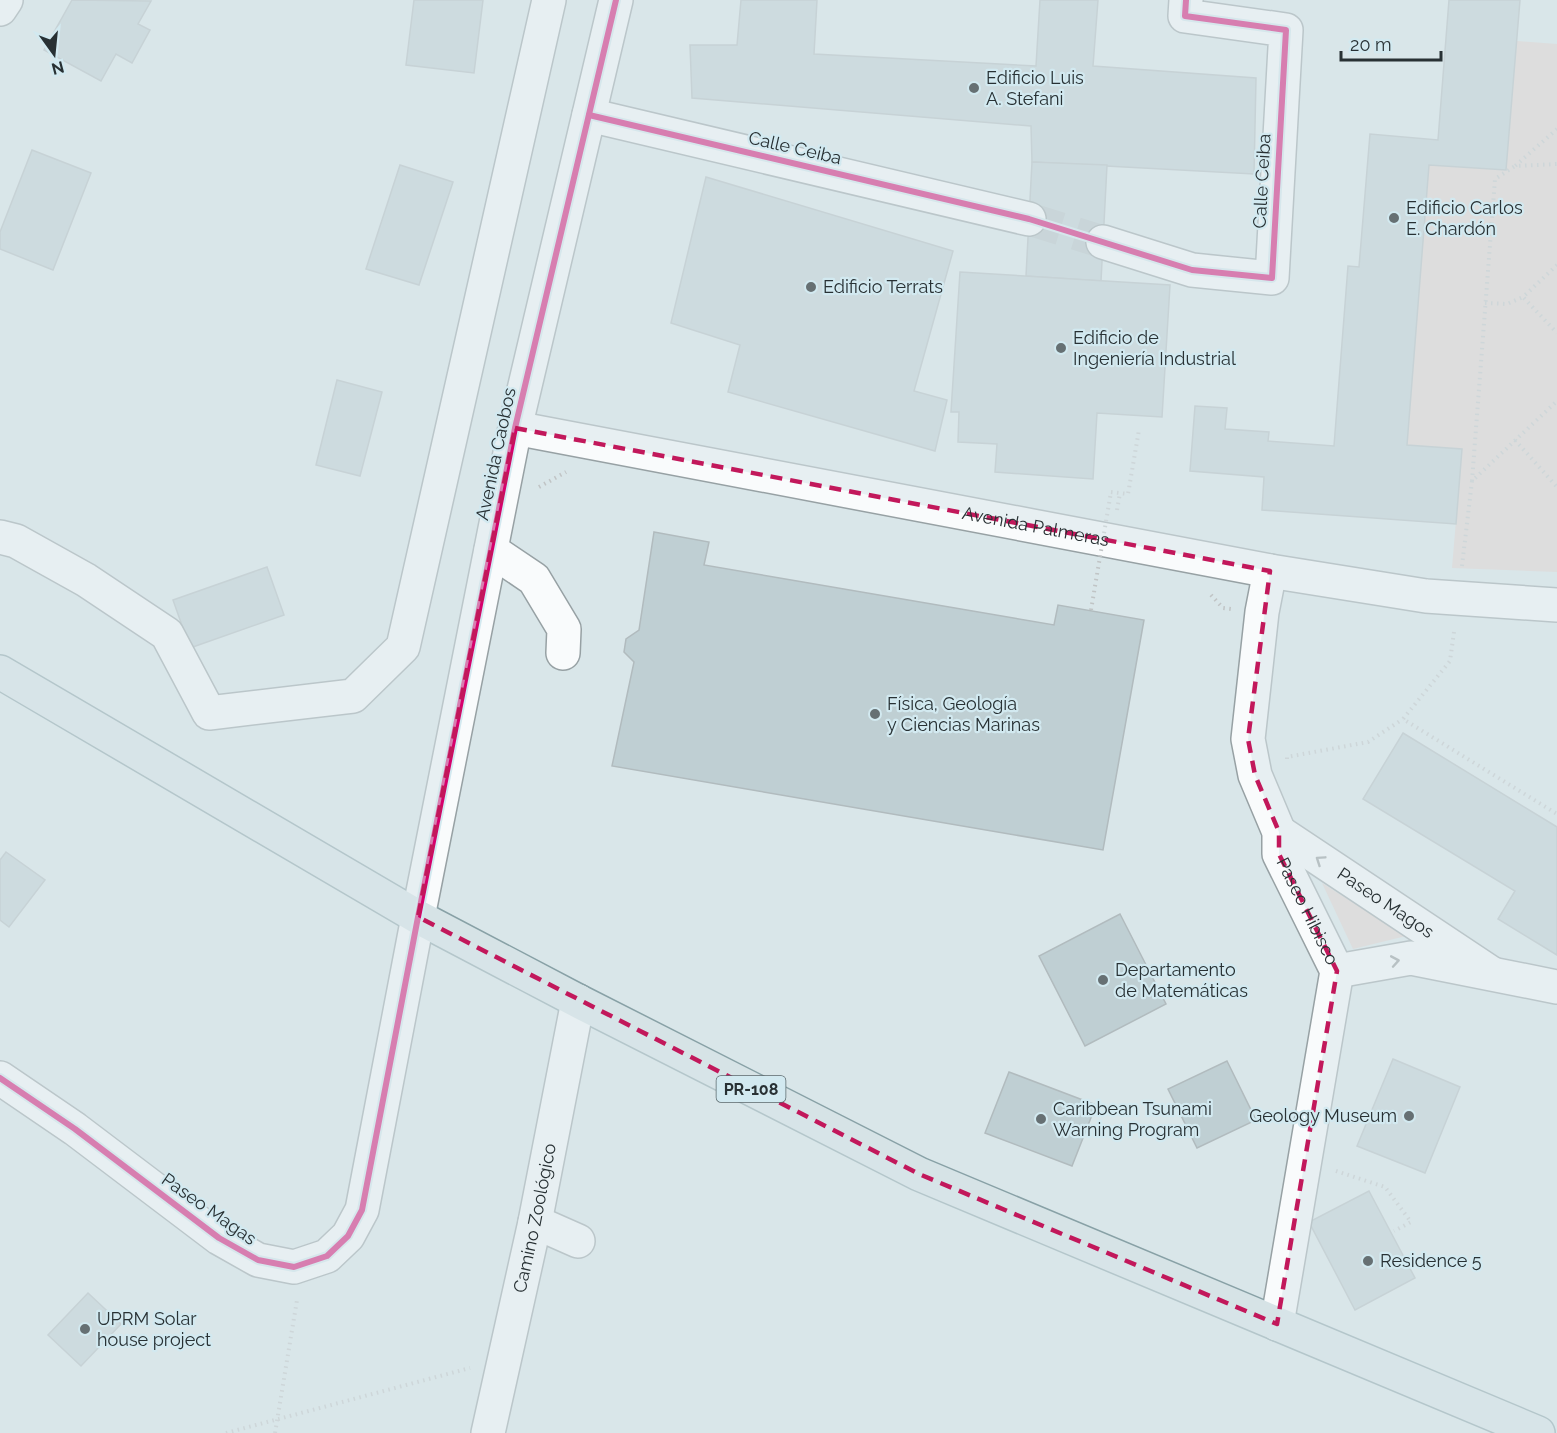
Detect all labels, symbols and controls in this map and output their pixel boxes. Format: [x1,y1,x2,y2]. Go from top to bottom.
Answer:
north arrow [24,24,84,84]
scale bar [1341,24,1442,62]
text: 20 m [1350,34,1392,55]
text: N [49,57,66,79]
place label: Edificio Luis A. Stefani [986,67,1084,109]
marker: Edificio Luis A. Stefani [967,81,981,95]
street label: Calle Ceiba [747,127,844,168]
street label: Calle Ceiba [1249,133,1274,229]
place label: Edificio Carlos E. Chardón [1406,197,1523,239]
marker: Edificio Carlos E. Chardón [1387,211,1401,225]
place label: Edificio Terrats [823,276,943,297]
marker: Edificio Terrats [804,280,818,294]
place label: Edificio de Ingeniería Industrial [1073,327,1236,369]
marker: Edificio de Ingeniería Industrial [1054,341,1068,355]
street label: Avenida Caobos [471,385,520,522]
street label: Avenida Palmeras [961,502,1111,550]
place label: Física, Geología y Ciencias Marinas [887,693,1040,735]
marker: Física, Geología y Ciencias Marinas [868,707,882,721]
street label: Paseo Hibisco [1272,854,1343,968]
one-way arrow [1316,855,1326,867]
street label: Paseo Magos [1334,863,1438,942]
one-way arrow [1390,955,1400,968]
place label: Departamento de Matemáticas [1115,959,1248,1001]
marker: Departamento de Matemáticas [1096,973,1110,987]
road number: PR-108 [716,1076,786,1102]
place label: Caribbean Tsunami Warning Program [1053,1098,1212,1140]
place label: Geology Museum [1249,1105,1397,1126]
marker: Geology Museum [1402,1109,1416,1123]
marker: Caribbean Tsunami Warning Program [1034,1112,1048,1126]
street label: Camino Zoológico [509,1141,560,1295]
street label: Paseo Magas [158,1168,261,1249]
place label: Residence 5 [1380,1250,1482,1271]
marker: Residence 5 [1361,1254,1375,1268]
place label: UPRM Solar house project [97,1308,211,1350]
marker: UPRM Solar house project [78,1322,92,1336]

